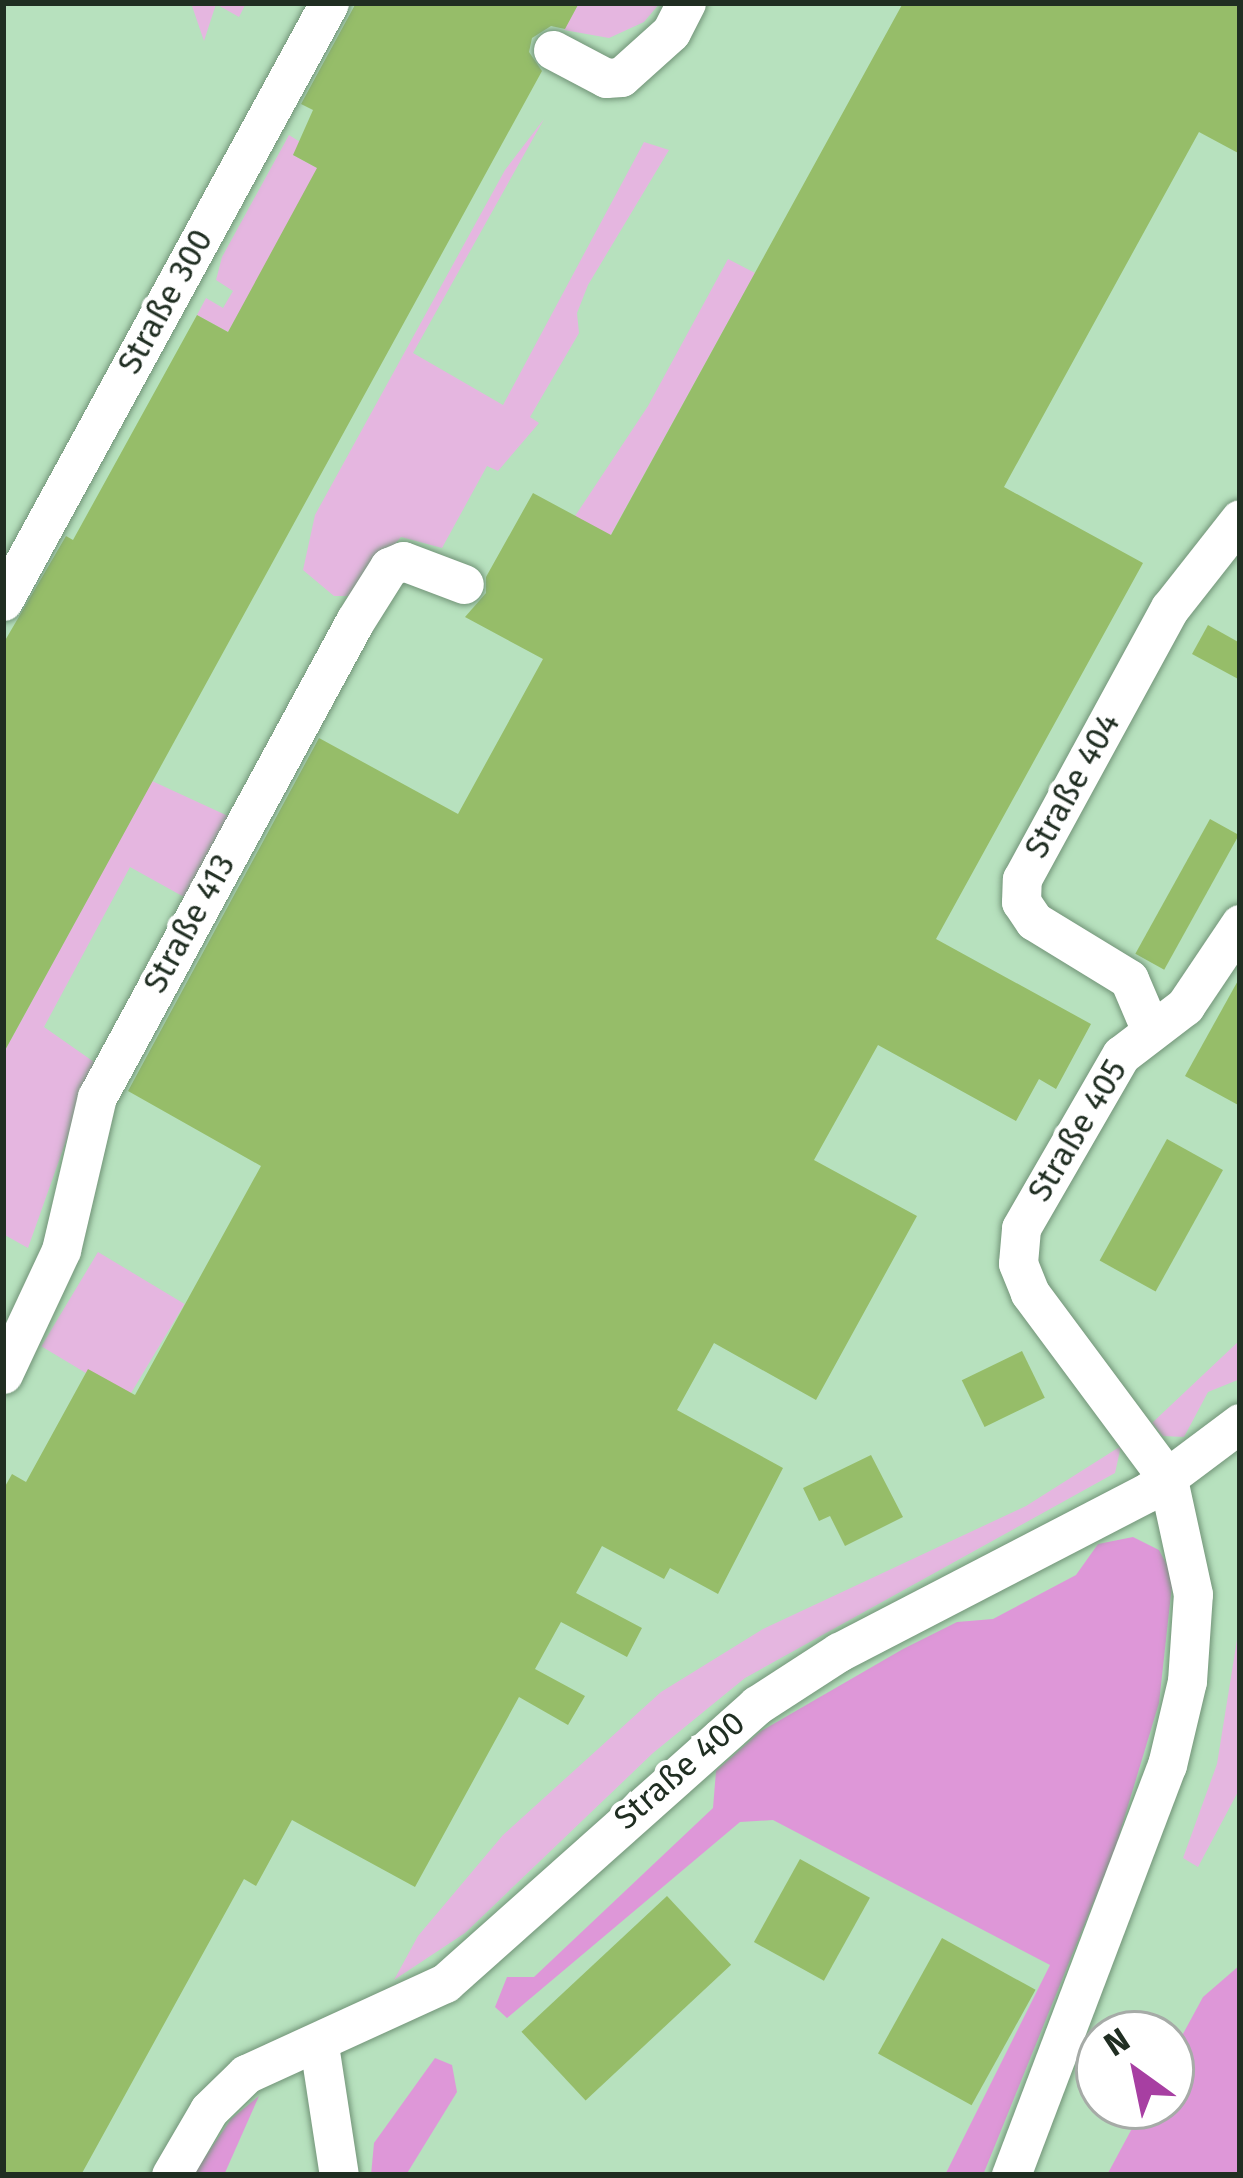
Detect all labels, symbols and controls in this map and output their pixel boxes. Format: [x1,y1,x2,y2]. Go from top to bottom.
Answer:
street label: Straße 300 [110,223,222,381]
street label: Straße 404 [1017,707,1129,865]
street label: Straße 413 [136,848,244,1000]
street label: Straße 405 [1020,1053,1136,1209]
street label: Straße 400 [607,1704,753,1838]
north arrow [1075,2010,1195,2130]
text: N [1097,2020,1137,2065]

